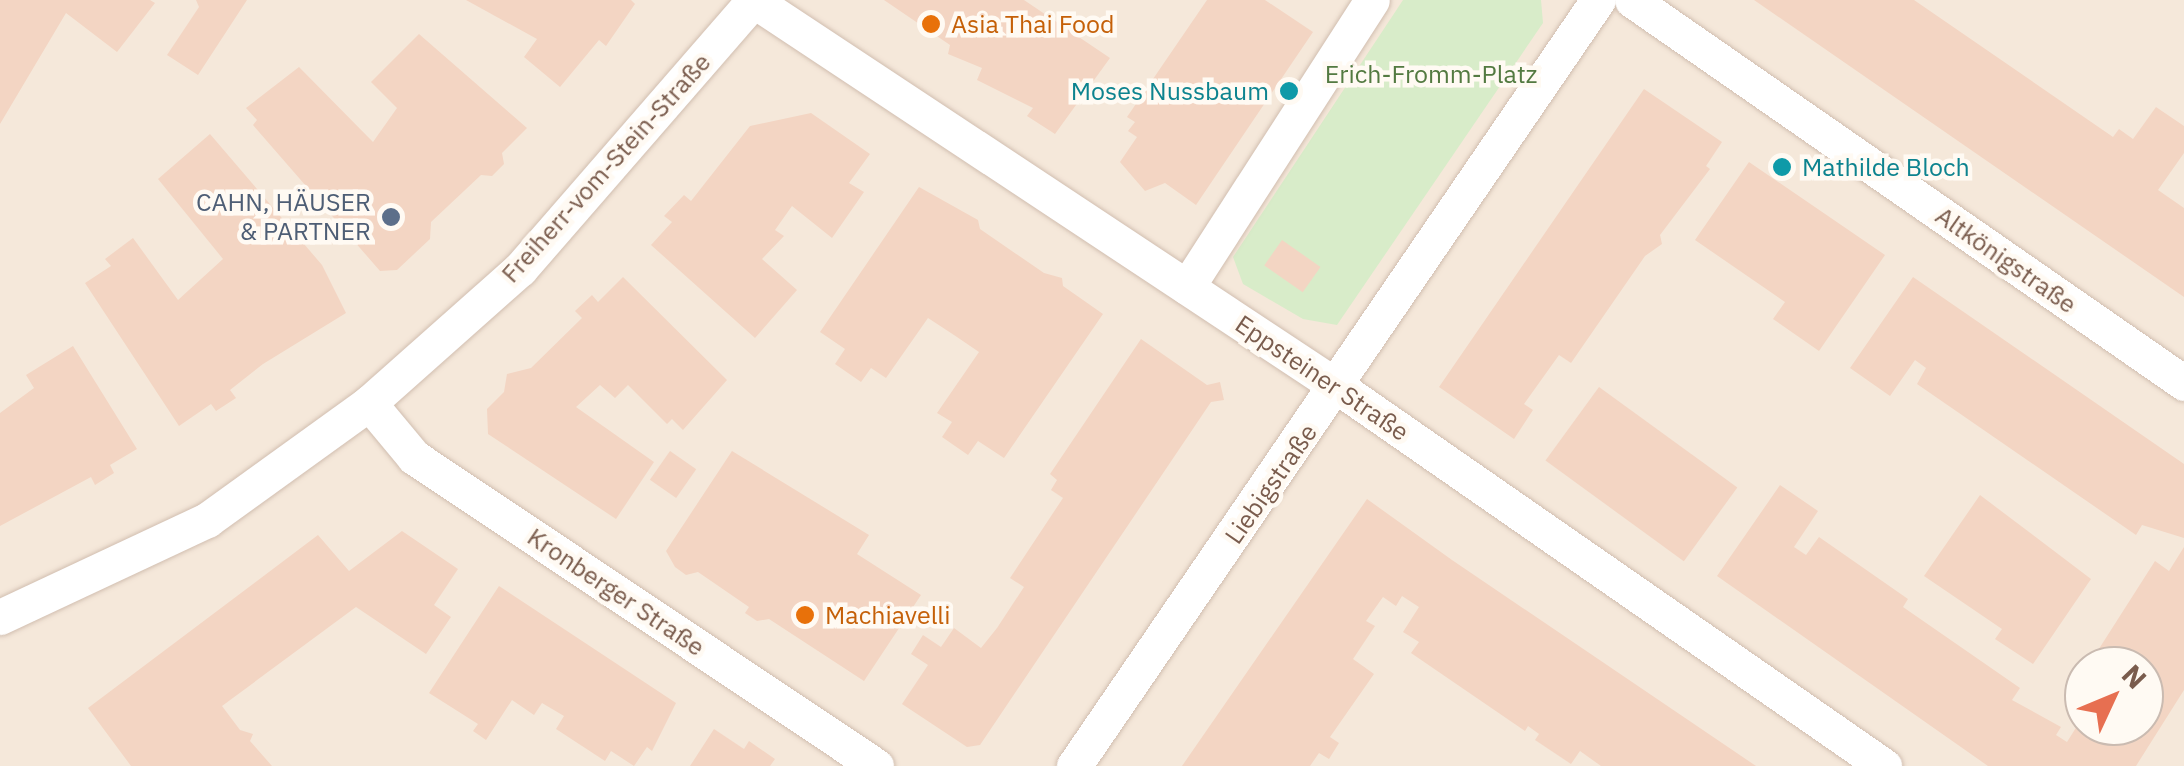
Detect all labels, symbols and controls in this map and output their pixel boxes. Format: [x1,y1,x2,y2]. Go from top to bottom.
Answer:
place label: Asia Thai Food [951,9,1115,39]
marker: Asia Thai Food [920,13,942,35]
street label: Freiherr-vom-Stein-Straße [495,47,717,289]
park label: Erich-Fromm-Platz [1325,59,1537,89]
place label: Moses Nussbaum [1071,76,1269,106]
marker: Moses Nussbaum [1278,80,1300,102]
place label: Mathilde Bloch [1802,152,1970,182]
marker: Mathilde Bloch [1771,156,1793,178]
place label: CAHN, HÄUSER & PARTNER [196,188,371,247]
street label: Altkönigstraße [1930,200,2082,320]
marker: CAHN, HÄUSER & PARTNER [380,206,402,228]
street label: Eppsteiner Straße [1230,309,1414,447]
street label: Liebigstraße [1219,418,1323,550]
street label: Kronberger Straße [522,522,710,662]
place label: Machiavelli [825,600,950,630]
marker: Machiavelli [794,604,816,626]
north arrow [2064,646,2164,746]
text: N [2114,656,2155,696]

